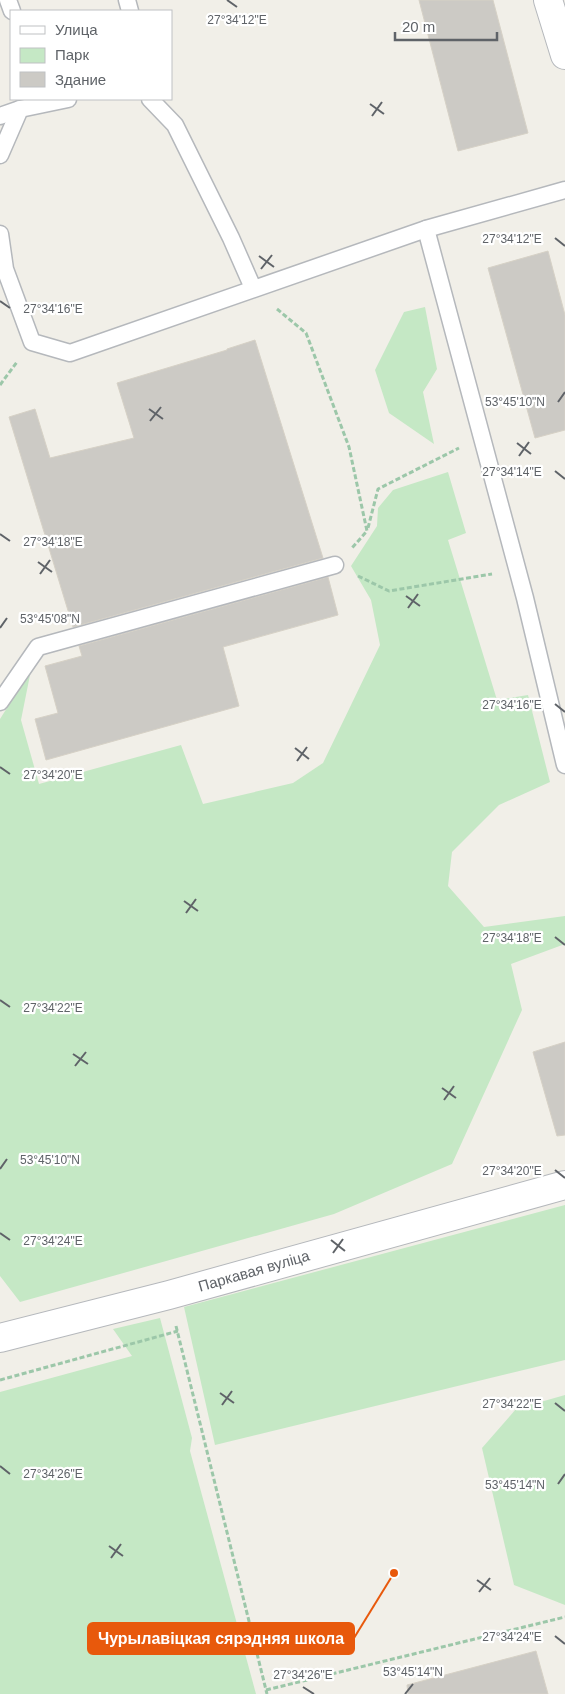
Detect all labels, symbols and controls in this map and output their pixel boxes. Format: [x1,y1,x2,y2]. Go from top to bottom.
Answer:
legend [10,10,172,100]
scale bar [395,10,498,42]
text: 27°34'12"E [207,13,267,27]
text: 20 m [402,18,435,35]
text: Улица [55,21,98,38]
text: Парк [55,46,89,63]
text: Здание [55,71,106,88]
text: 27°34'12"E [482,232,542,246]
text: 27°34'16"E [23,302,83,316]
text: 53°45'10"N [485,395,545,409]
text: 27°34'14"E [482,465,542,479]
text: 27°34'18"E [23,535,83,549]
text: 53°45'08"N [20,612,80,626]
text: 27°34'16"E [482,698,542,712]
text: 27°34'20"E [23,768,83,782]
text: 27°34'18"E [482,931,542,945]
text: 27°34'22"E [23,1001,83,1015]
text: 53°45'10"N [20,1153,80,1167]
text: 27°34'20"E [482,1164,542,1178]
text: 27°34'24"E [23,1234,83,1248]
street label: Паркавая вуліца [196,1246,312,1295]
text: 27°34'22"E [482,1397,542,1411]
text: 27°34'26"E [23,1467,83,1481]
text: 53°45'14"N [485,1478,545,1492]
callout: Чурылавіцкая сярэдняя школа [88,1623,354,1654]
text: Чурылавіцкая сярэдняя школа [98,1630,344,1647]
text: 27°34'24"E [482,1630,542,1644]
text: 53°45'14"N [383,1665,443,1679]
text: 27°34'26"E [273,1668,333,1682]

